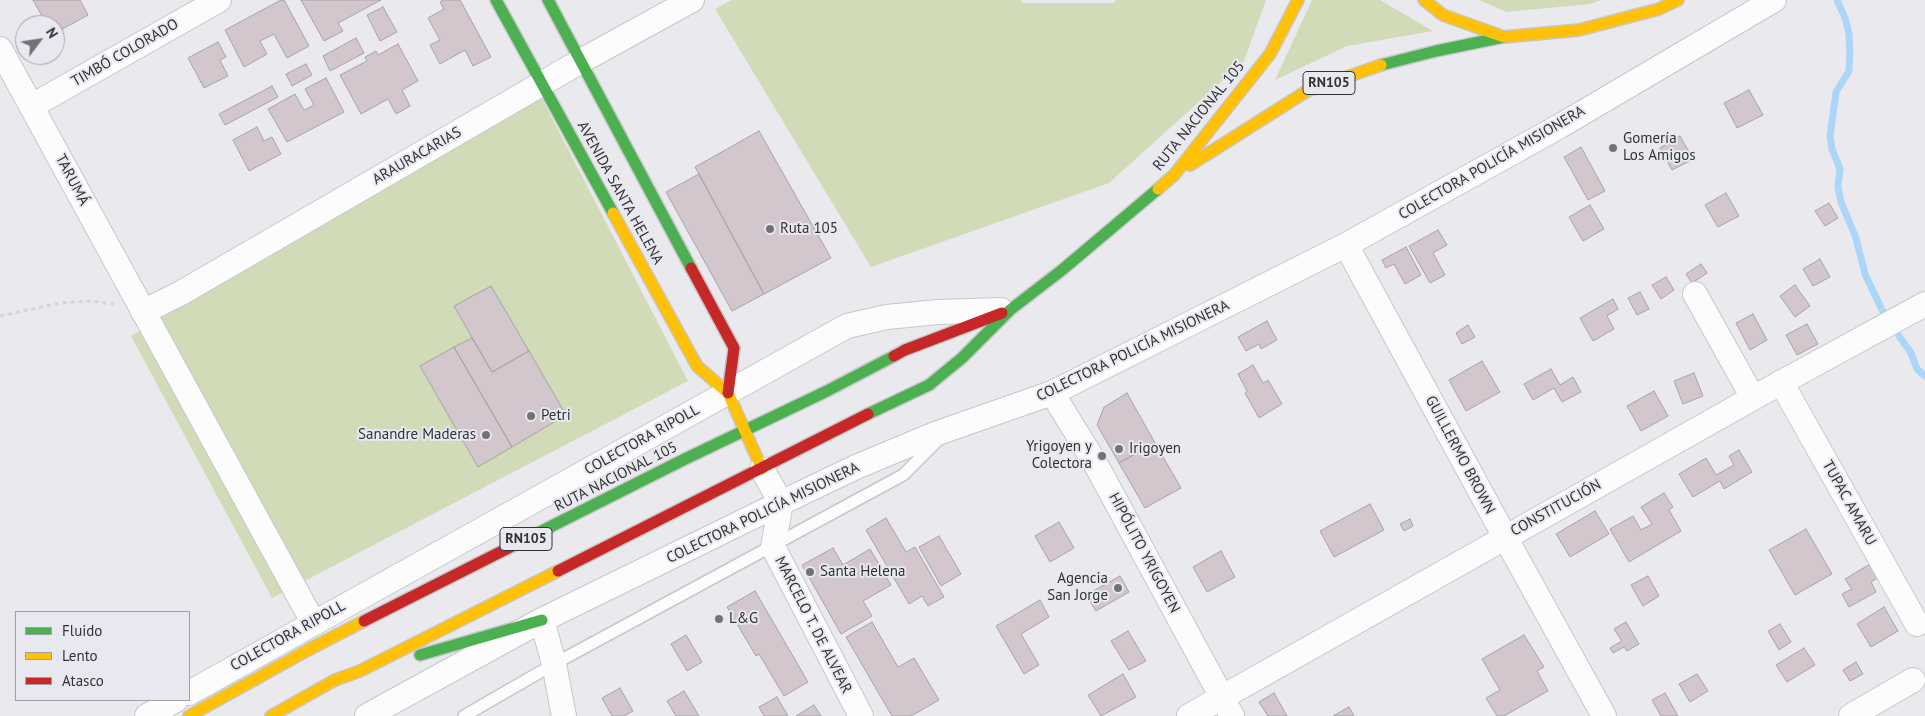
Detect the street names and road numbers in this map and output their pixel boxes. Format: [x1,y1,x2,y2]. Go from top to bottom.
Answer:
street label: TIMBÓ COLORADO [68,15,182,91]
street label: RUTA NACIONAL 105 [1149,58,1249,174]
road number: RN105 [1303,72,1355,95]
street label: COLECTORA POLICÍA MISIONERA [1396,102,1588,224]
street label: AVENIDA SANTA HELENA [573,118,667,268]
street label: ARAURACARIAS [369,123,465,189]
street label: TARUMÁ [51,151,93,209]
street label: COLECTORA POLICÍA MISIONERA [1034,296,1232,406]
street label: GUILLERMO BROWN [1421,393,1499,517]
street label: COLECTORA RIPOLL [581,401,703,479]
street label: RUTA NACIONAL 105 [551,438,681,516]
street label: TUPAC AMARU [1818,457,1880,549]
street label: COLECTORA POLICÍA MISIONERA [664,458,862,568]
street label: CONSTITUCIÓN [1508,476,1604,540]
street label: HIPÓLITO YRIGOYEN [1105,490,1183,616]
road number: RN105 [500,528,552,550]
street label: MARCELO T. DE ALVEAR [771,553,855,697]
street label: COLECTORA RIPOLL [227,597,349,675]

